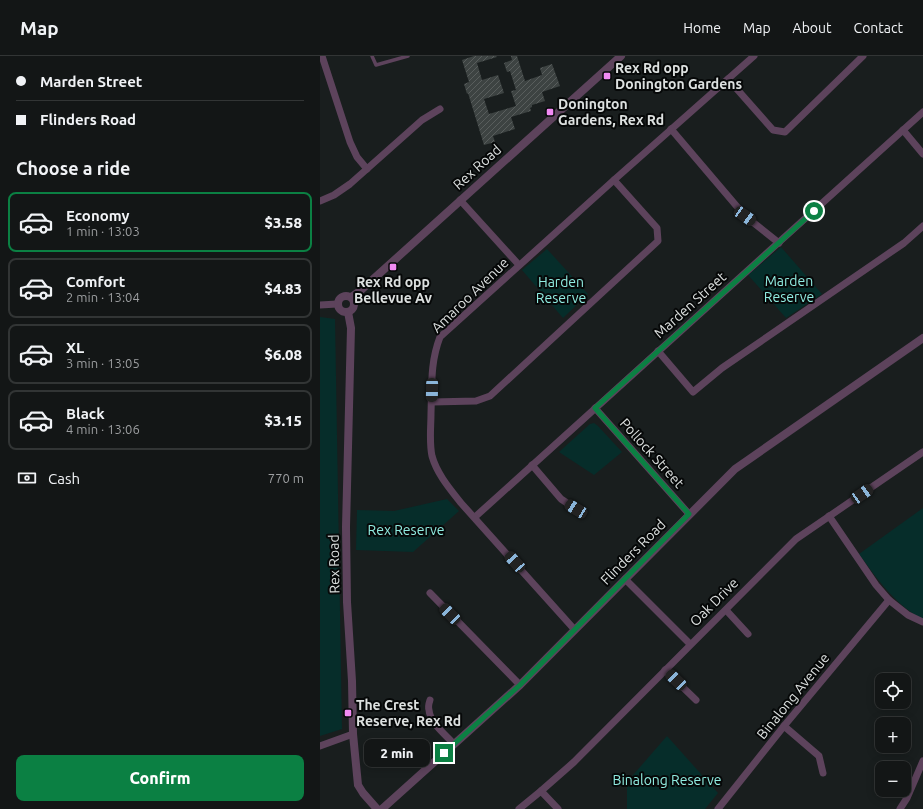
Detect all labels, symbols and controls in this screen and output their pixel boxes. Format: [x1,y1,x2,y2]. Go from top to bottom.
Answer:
text: Map [20,17,59,39]
text: Home [683,20,721,36]
text: Map [743,20,771,36]
text: About [793,20,832,36]
text: Contact [854,20,903,36]
place label: Rex Rd opp Donington Gardens [615,60,742,92]
marker: Rex Rd opp Donington Gardens [602,71,612,81]
text: Marden Street [40,73,142,90]
place label: Donington Gardens, Rex Rd [558,96,664,128]
marker: Donington Gardens, Rex Rd [545,107,555,117]
text: Flinders Road [40,111,136,128]
street label: Rex Road [450,141,504,193]
text: Choose a ride [16,158,130,178]
route start [805,202,823,220]
icon: car [18,204,54,240]
car [732,204,758,228]
text: Economy [66,207,130,224]
text: $3.58 [264,214,302,231]
text: 1 min · 13:03 [66,224,140,238]
street label: Amaroo Avenue [428,254,512,336]
marker: Rex Rd opp Bellevue Av [388,262,398,272]
street label: Marden Street [651,268,729,341]
icon: car [18,270,54,306]
text: Comfort [66,273,125,290]
park label: Marden Reserve [764,273,814,305]
place label: Rex Rd opp Bellevue Av [354,274,432,306]
park label: Harden Reserve [536,274,586,306]
text: $4.83 [264,280,302,297]
text: 2 min · 13:04 [66,290,140,304]
icon: car [18,336,54,372]
text: XL [66,339,84,356]
text: $6.08 [264,346,302,363]
text: 3 min · 13:05 [66,356,140,370]
car [426,378,438,402]
icon: car [18,402,54,438]
text: Black [66,405,105,422]
text: $3.15 [264,412,302,429]
street label: Pollock Street [617,415,688,491]
text: 4 min · 13:06 [66,422,140,436]
icon: cash [16,467,38,489]
text: Cash [48,470,80,487]
text: 770 m [268,471,304,485]
car [849,482,875,506]
car [563,498,589,520]
street label: Flinders Road [597,516,669,588]
park label: Rex Reserve [367,522,445,538]
street label: Rex Road [325,534,343,594]
car [503,549,527,575]
street label: Oak Drive [687,575,741,629]
car [437,601,463,627]
street label: Binalong Avenue [754,650,832,742]
car [663,667,689,693]
map controls [875,673,911,797]
button: locate [875,673,911,709]
place label: The Crest Reserve, Rex Rd [356,697,461,729]
marker: The Crest Reserve, Rex Rd [343,708,353,718]
button: + [875,717,911,753]
callout: 2 min [364,739,430,767]
route end [435,744,453,762]
text: 2 min [380,746,414,760]
button: Confirm [16,755,304,801]
button: − [875,761,911,797]
park label: Binalong Reserve [613,772,721,788]

